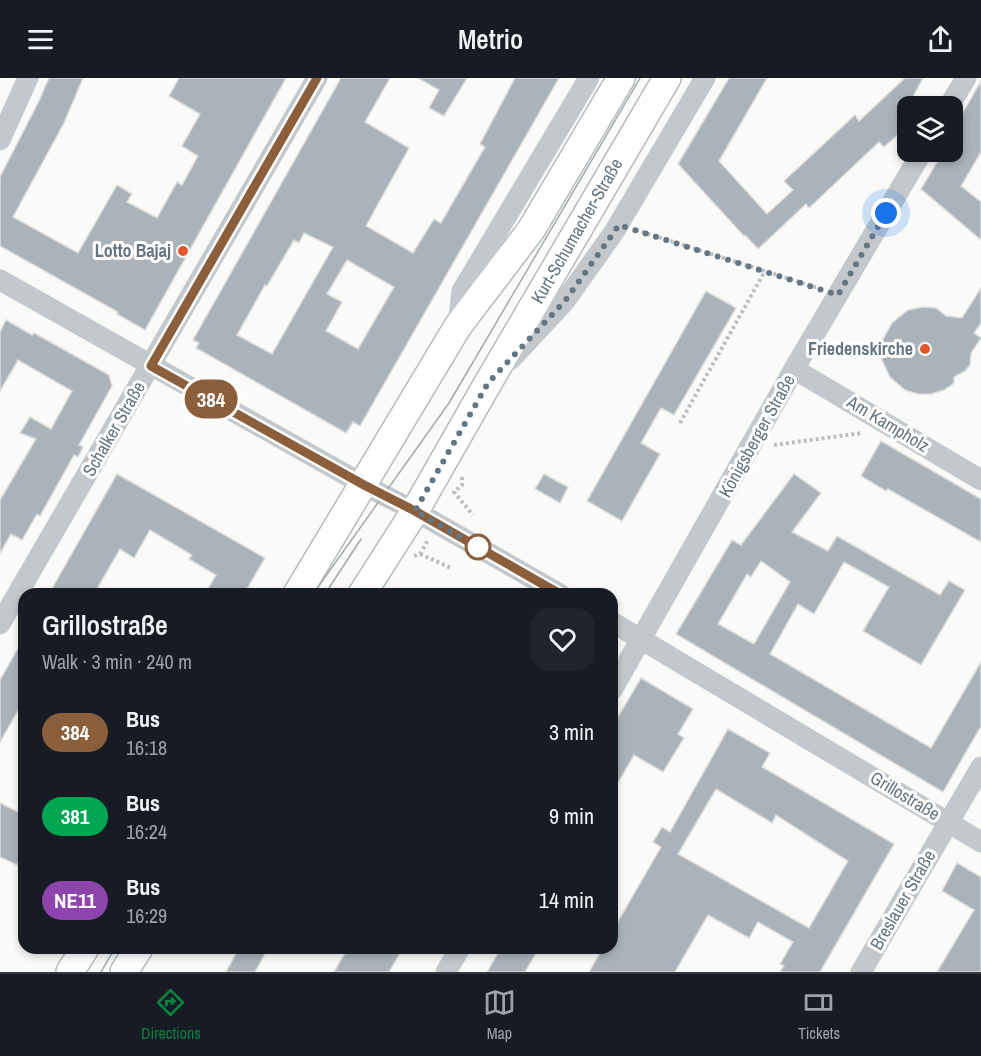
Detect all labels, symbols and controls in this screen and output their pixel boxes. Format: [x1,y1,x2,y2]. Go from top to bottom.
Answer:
text: Metrio [458,21,523,57]
icon: menu [24,23,57,56]
icon: share [924,23,957,56]
map controls [897,96,963,162]
button: layers [897,96,963,162]
street label: Kurt-Schumacher-Straße [525,153,628,308]
your location [871,198,901,228]
place label: Lotto Bajaj [95,238,171,263]
marker: Lotto Bajaj [176,244,190,258]
place label: Friedenskirche [808,336,913,361]
marker: Friedenskirche [918,342,932,356]
street label: Königsberger Straße [712,370,801,502]
street label: Schalker Straße [76,377,151,481]
line badge: 384 [176,380,246,418]
text: 384 [197,385,225,414]
street label: Am Kampholz [842,389,934,458]
unlabelled marker [465,534,491,560]
text: Grillostraße [42,606,168,644]
button: heart [531,608,594,671]
text: Walk · 3 min · 240 m [42,648,192,675]
text: Bus [126,704,160,734]
text: 3 min [549,717,594,747]
text: 384 [61,718,89,747]
text: 16:18 [126,734,167,761]
street label: Grillostraße [866,765,945,826]
text: Bus [126,788,160,818]
text: 9 min [549,801,594,831]
text: 381 [61,802,89,831]
text: 16:24 [126,818,167,845]
street label: Breslauer Straße [864,845,941,954]
text: Bus [126,872,160,902]
text: 14 min [539,885,594,915]
text: NE11 [54,886,96,915]
text: 16:29 [126,902,167,929]
tab: Directions [141,986,201,1044]
tab: Map [483,986,516,1044]
tab: Tickets [798,986,840,1044]

